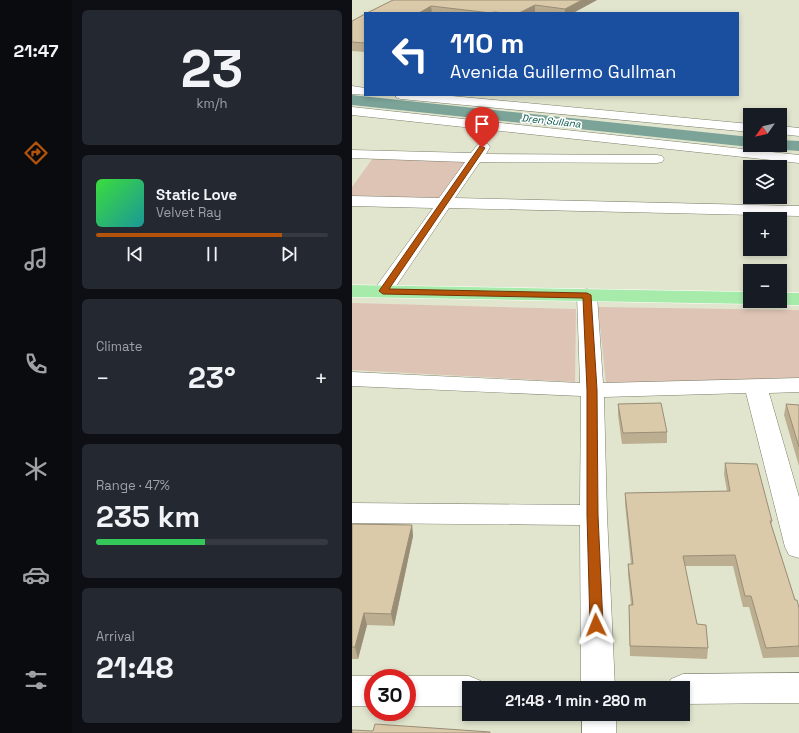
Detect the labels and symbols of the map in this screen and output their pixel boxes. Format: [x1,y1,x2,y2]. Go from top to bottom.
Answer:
pin [465,107,499,148]
north arrow [743,108,787,152]
water label: Dren Sullana [521,111,582,131]
position arrow [575,604,617,646]
speed limit sign: 30 [364,669,416,721]

